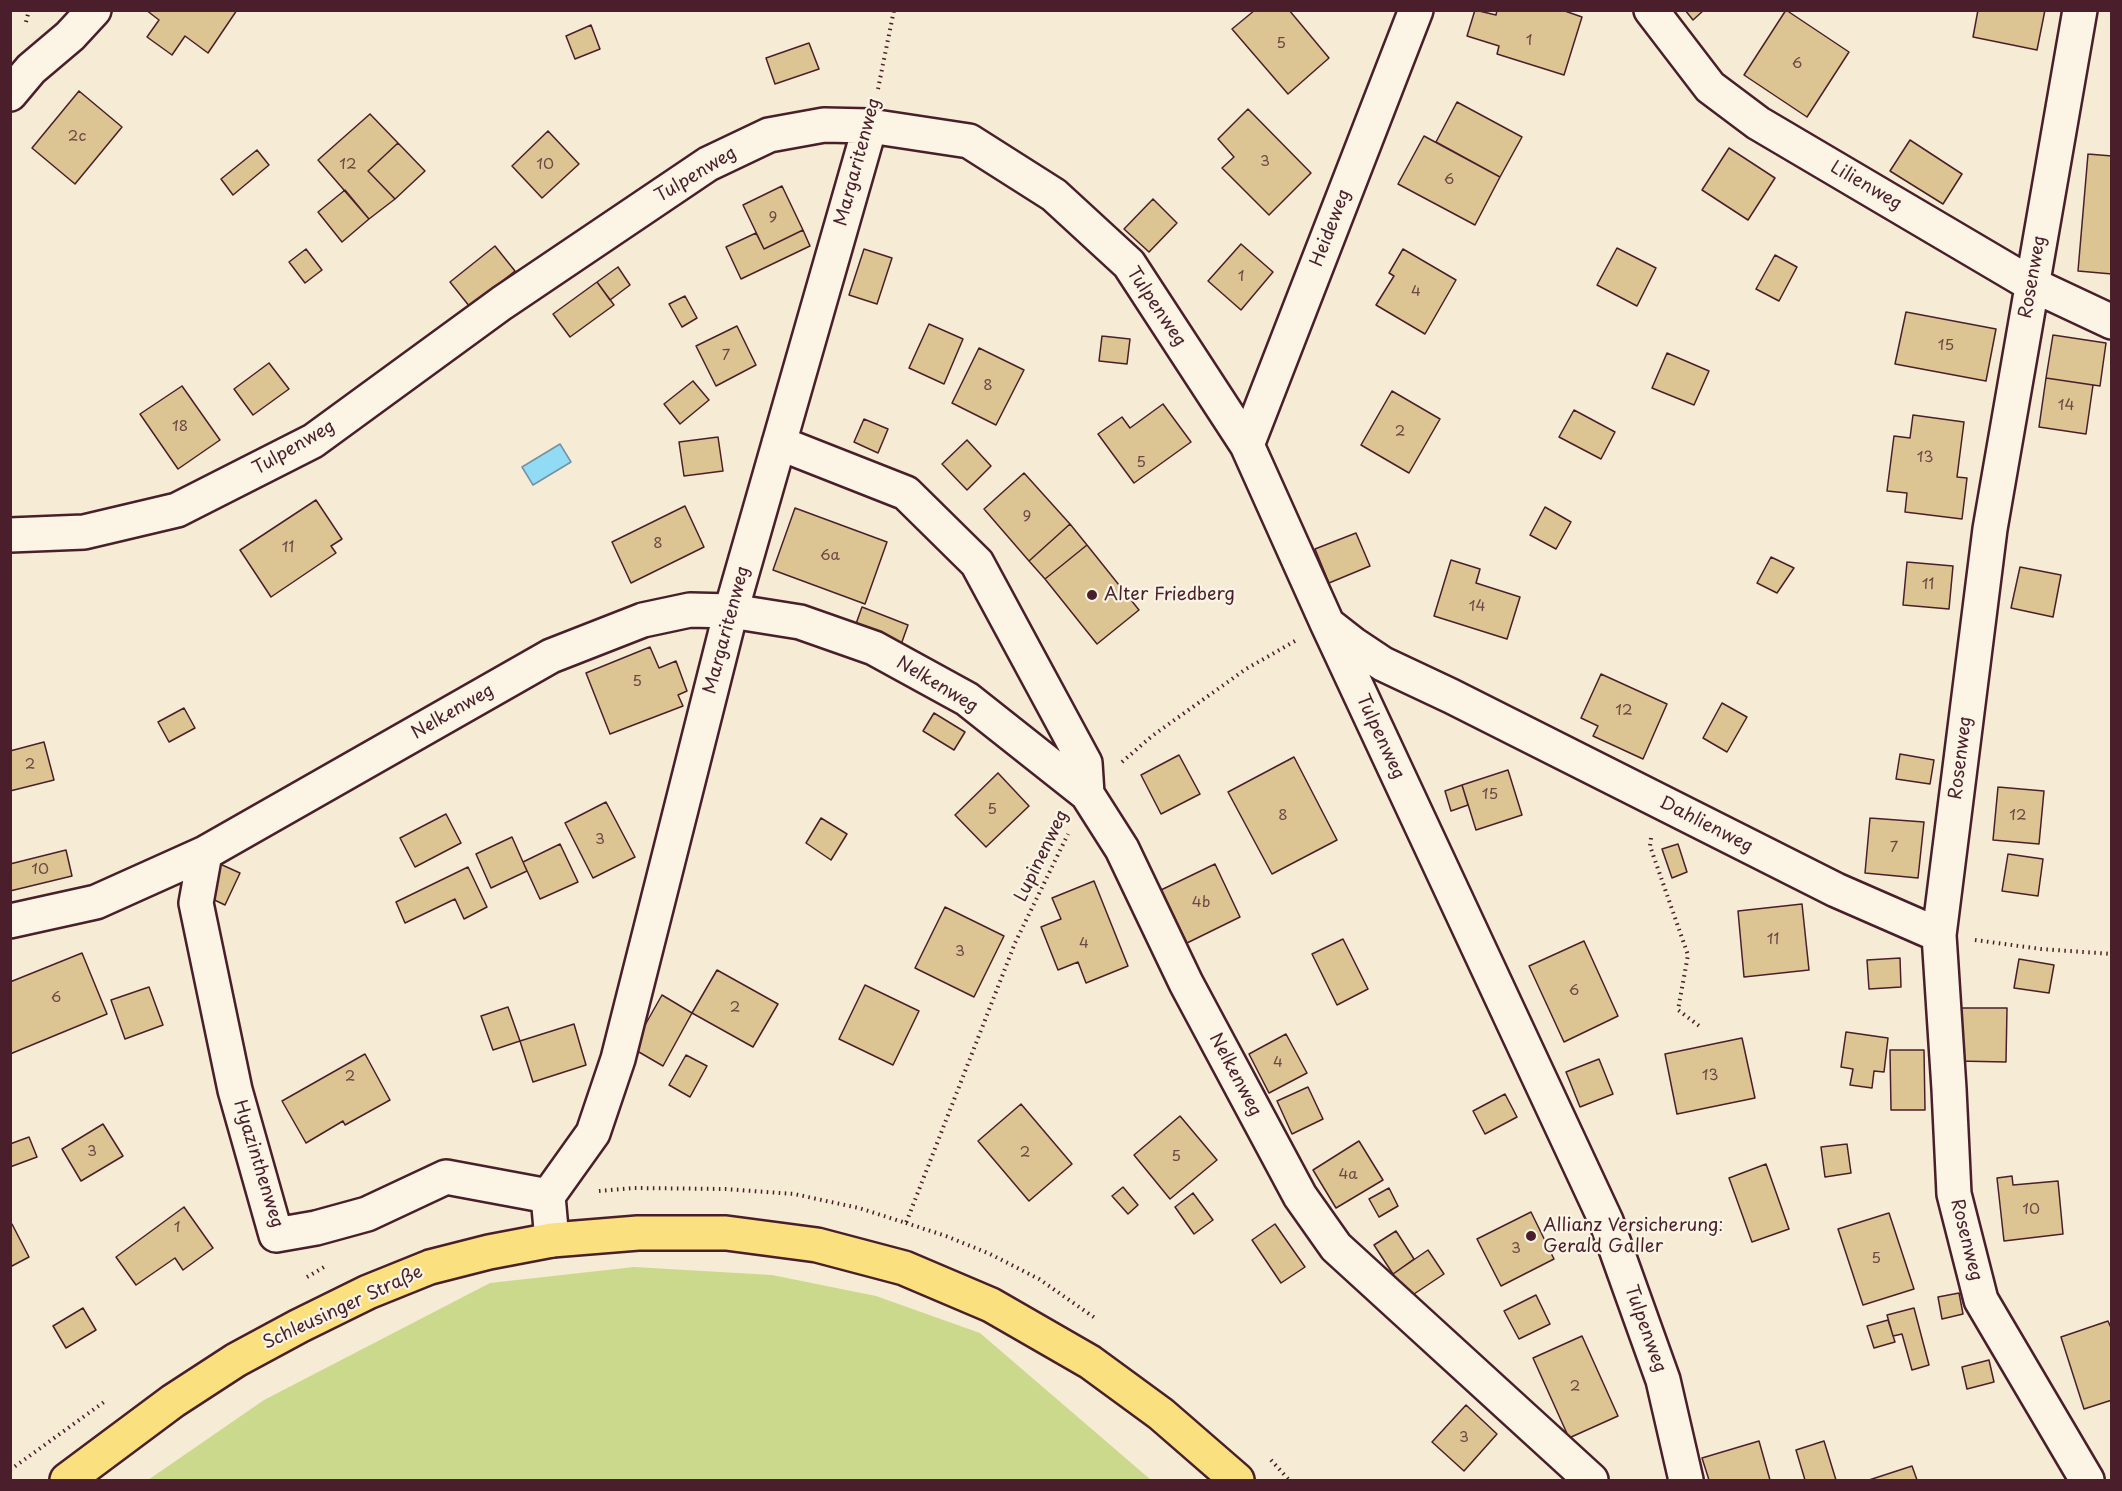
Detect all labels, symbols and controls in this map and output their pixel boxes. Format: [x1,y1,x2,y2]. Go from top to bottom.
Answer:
house number: 1 [1526,32,1532,50]
house number: 5 [1276,35,1286,53]
house number: 6 [1792,55,1802,73]
street label: Margaritenweg [831,96,885,228]
house number: 2c [68,128,86,146]
street label: Tulpenweg [651,142,741,208]
house number: 3 [1260,153,1270,171]
house number: 12 [339,156,357,174]
house number: 10 [536,156,554,174]
street label: Lilienweg [1826,157,1906,215]
house number: 6 [1444,171,1454,189]
street label: Heideweg [1306,186,1356,270]
house number: 9 [769,209,777,227]
street label: Rosenweg [2015,234,2051,320]
street label: Tulpenweg [1121,263,1191,351]
house number: 1 [1238,268,1244,286]
house number: 4 [1411,283,1421,301]
house number: 15 [1938,337,1954,355]
house number: 7 [722,347,730,365]
house number: 8 [983,377,993,395]
house number: 14 [2058,397,2074,415]
street label: Tulpenweg [249,416,339,480]
house number: 18 [172,418,188,436]
house number: 2 [1395,423,1405,441]
house number: 13 [1917,449,1933,467]
house number: 5 [1136,454,1146,472]
house number: 9 [1023,508,1031,526]
house number: 8 [653,535,663,553]
house number: 11 [282,539,294,557]
house number: 6a [820,547,840,565]
street label: Margaritenweg [700,564,754,696]
house number: 11 [1922,576,1934,594]
place label: Alter Friedberg [1104,584,1235,606]
marker: Alter Friedberg [1085,588,1099,602]
house number: 14 [1469,598,1485,616]
street label: Nelkenweg [892,652,982,718]
house number: 5 [632,673,642,691]
street label: Nelkenweg [408,680,498,744]
street label: Tulpenweg [1351,691,1409,783]
house number: 12 [1615,702,1633,720]
street label: Rosenweg [1945,715,1977,801]
house number: 2 [25,756,35,774]
house number: 15 [1482,786,1498,804]
street label: Dahlienweg [1656,792,1756,858]
house number: 5 [987,801,997,819]
street label: Lupinenweg [1010,807,1074,905]
house number: 8 [1278,807,1288,825]
house number: 12 [2009,807,2027,825]
house number: 3 [595,831,605,849]
house number: 7 [1890,839,1898,857]
house number: 10 [31,861,49,879]
house number: 4b [1192,894,1210,912]
house number: 11 [1767,931,1779,949]
house number: 4 [1079,935,1089,953]
house number: 3 [955,943,965,961]
house number: 6 [1569,982,1579,1000]
house number: 6 [51,989,61,1007]
house number: 2 [730,999,740,1017]
street label: Nelkenweg [1204,1030,1266,1120]
house number: 4 [1273,1054,1283,1072]
house number: 13 [1702,1067,1718,1085]
house number: 2 [345,1068,355,1086]
street label: Hyazinthenweg [228,1097,288,1231]
house number: 3 [87,1143,97,1161]
house number: 2 [1020,1144,1030,1162]
house number: 5 [1171,1148,1181,1166]
house number: 4a [1338,1166,1358,1184]
street label: Rosenweg [1945,1197,1987,1283]
house number: 10 [2022,1201,2040,1219]
place label: Allianz Versicherung: Gerald Galler [1543,1215,1723,1258]
house number: 1 [174,1219,180,1237]
marker: Allianz Versicherung: Gerald Galler [1524,1229,1538,1243]
house number: 3 [1511,1240,1521,1258]
house number: 5 [1871,1250,1881,1268]
street label: Schleusinger Straße [260,1261,426,1355]
street label: Tulpenweg [1619,1282,1671,1376]
house number: 2 [1570,1378,1580,1396]
house number: 3 [1459,1429,1469,1447]

